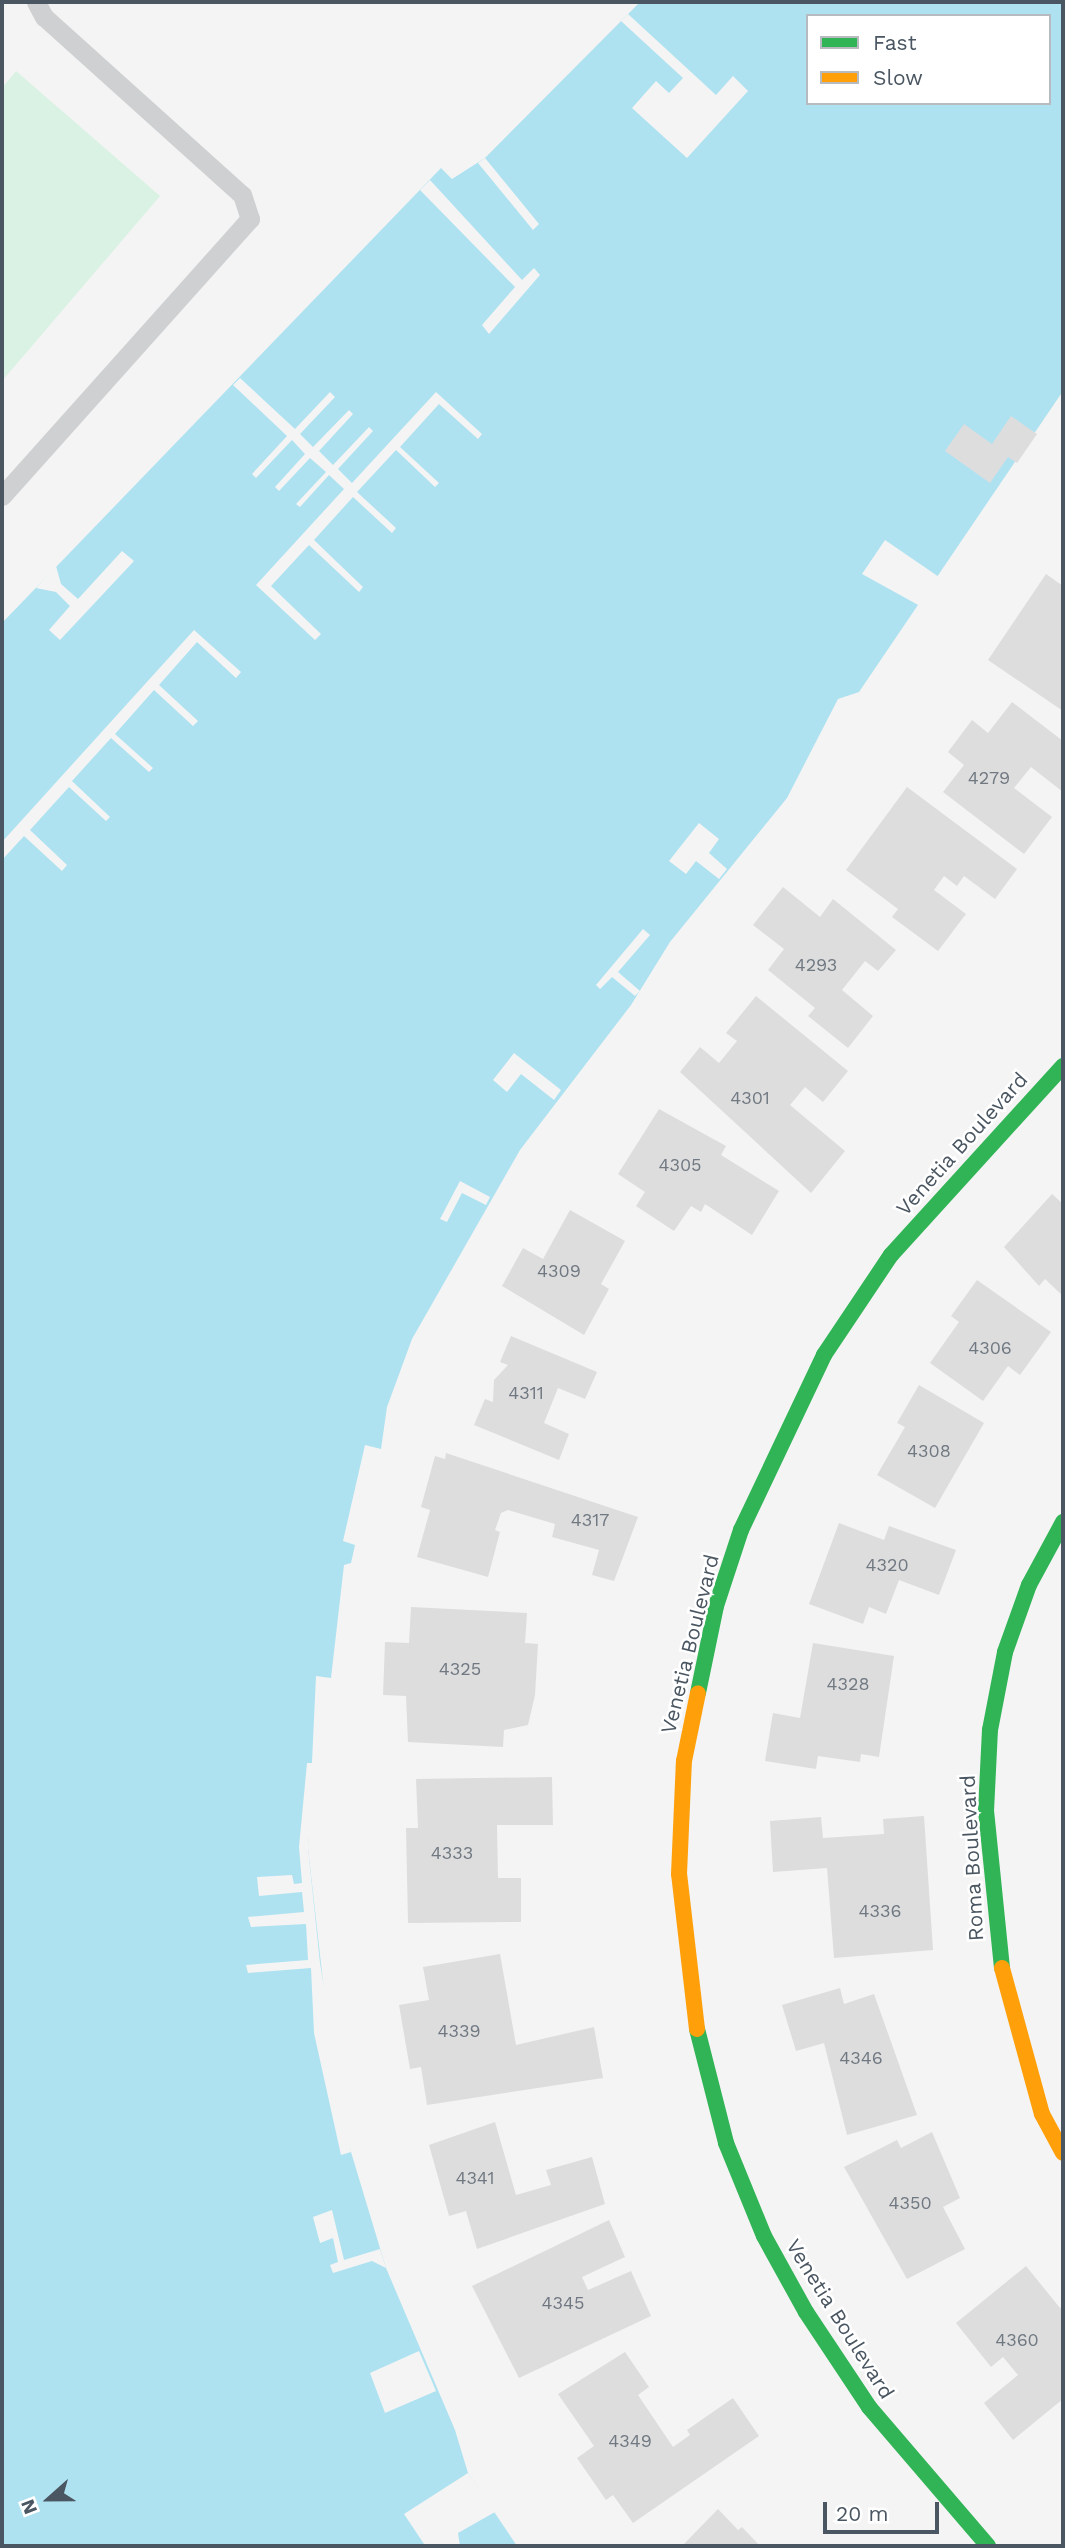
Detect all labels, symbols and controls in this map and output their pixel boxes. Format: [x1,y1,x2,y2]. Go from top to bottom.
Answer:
legend [806,14,1051,105]
text: Fast [873,30,917,55]
text: Slow [873,65,923,90]
house number: 4279 [968,767,1010,789]
house number: 4293 [795,954,837,976]
street label: Venetia Boulevard [891,1067,1033,1221]
house number: 4301 [730,1087,770,1109]
house number: 4305 [658,1154,702,1176]
house number: 4309 [537,1260,581,1282]
house number: 4306 [968,1337,1012,1359]
house number: 4311 [508,1382,544,1404]
house number: 4308 [907,1440,951,1462]
house number: 4317 [571,1509,609,1531]
street label: Venetia Boulevard [655,1551,725,1737]
house number: 4320 [865,1554,909,1576]
house number: 4325 [439,1658,481,1680]
house number: 4328 [826,1673,870,1695]
street label: Roma Boulevard [955,1774,989,1942]
house number: 4333 [431,1842,473,1864]
house number: 4336 [859,1900,901,1922]
house number: 4339 [437,2020,481,2042]
house number: 4346 [839,2047,883,2069]
house number: 4341 [455,2167,495,2189]
house number: 4350 [888,2192,932,2214]
street label: Venetia Boulevard [780,2234,900,2404]
house number: 4345 [542,2292,584,2314]
house number: 4360 [995,2329,1039,2351]
house number: 4349 [608,2430,652,2452]
north arrow [14,2464,84,2534]
scale bar [827,2488,942,2532]
text: N [16,2496,42,2517]
text: 20 m [836,2501,888,2526]

